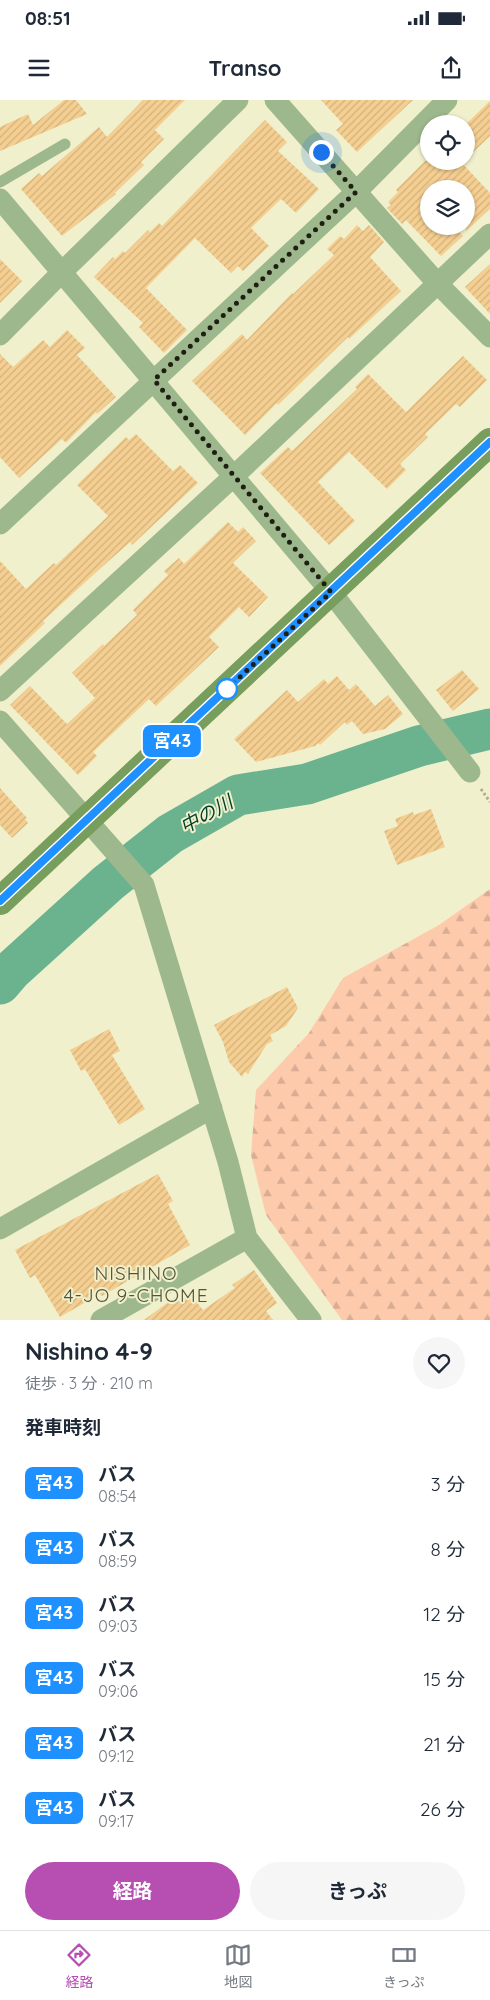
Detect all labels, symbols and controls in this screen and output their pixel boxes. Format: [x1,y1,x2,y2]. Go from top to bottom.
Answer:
text: 08:51 [25,6,71,30]
icon: menu [25,54,53,82]
text: Transo [209,54,282,82]
icon: share [437,54,465,82]
map controls [420,115,475,235]
button: locate [420,115,475,170]
your location [309,140,334,165]
button: layers [420,180,475,235]
unlabelled marker [216,678,238,700]
line badge: 宮43 [143,725,201,757]
text: 宮43 [153,729,191,752]
water label: 中の川 [175,789,238,838]
district label: NISHINO 4-JO 9-CHOME [63,1261,209,1307]
text: Nishino 4-9 [25,1336,153,1366]
button: heart [413,1337,465,1389]
text: 徒歩 · 3 分 · 210 m [25,1373,153,1393]
text: 発車時刻 [25,1415,101,1439]
text: バス [98,1462,136,1486]
text: 宮43 [35,1471,73,1494]
text: 3 分 [431,1472,465,1496]
text: 08:54 [98,1486,137,1506]
text: バス [98,1527,136,1551]
text: 宮43 [35,1536,73,1559]
text: 8 分 [431,1537,465,1561]
text: 08:59 [98,1551,137,1571]
text: バス [98,1592,136,1616]
text: 宮43 [35,1601,73,1624]
text: 12 分 [423,1602,465,1626]
text: 09:03 [98,1616,138,1636]
text: バス [98,1657,136,1681]
text: 宮43 [35,1666,73,1689]
text: 15 分 [423,1667,465,1691]
text: 09:06 [98,1681,138,1701]
text: バス [98,1722,136,1746]
text: 宮43 [35,1731,73,1754]
text: 21 分 [423,1732,465,1756]
text: 09:12 [98,1746,134,1766]
text: バス [98,1787,136,1811]
text: 宮43 [35,1796,73,1819]
text: 26 分 [420,1797,465,1821]
text: 09:17 [98,1811,134,1831]
button: 経路 [25,1862,240,1920]
button: きっぷ [250,1862,465,1920]
tab: 経路 [65,1941,93,1991]
tab: 地図 [224,1941,252,1991]
tab: きっぷ [383,1941,425,1991]

